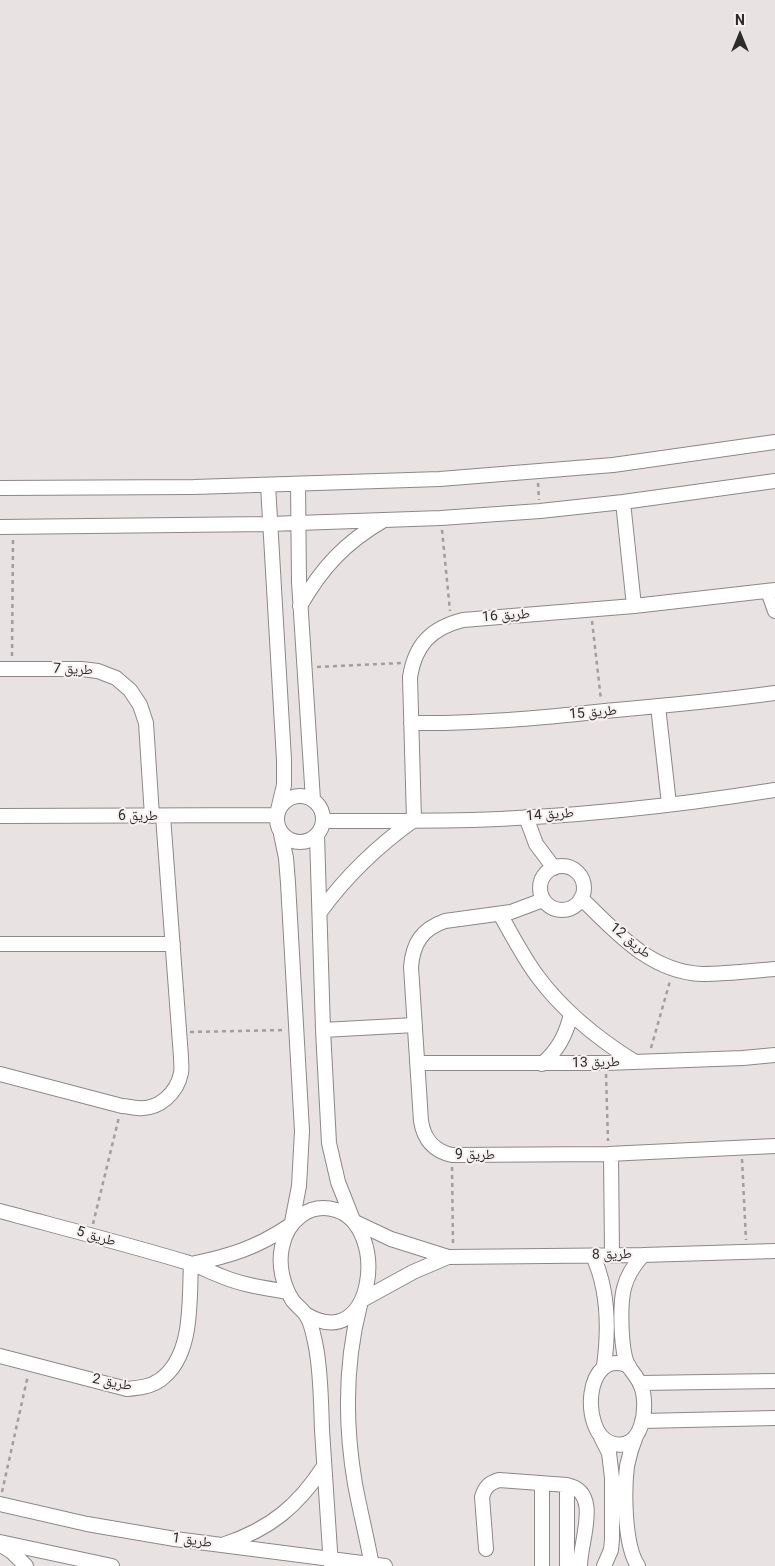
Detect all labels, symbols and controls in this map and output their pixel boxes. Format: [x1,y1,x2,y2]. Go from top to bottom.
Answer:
north arrow [715,10,765,60]
text: N [735,12,745,28]
street label: طريق 16 [482,606,530,626]
street label: طريق 7 [53,661,93,679]
street label: طريق 15 [568,703,618,723]
street label: طريق 14 [526,805,574,825]
street label: طريق 6 [118,808,158,824]
street label: طريق 12 [606,919,654,963]
street label: طريق 13 [572,1054,620,1072]
street label: طريق 9 [455,1147,495,1163]
street label: طريق 5 [74,1223,118,1251]
street label: طريق 8 [592,1246,632,1264]
street label: طريق 2 [91,1371,133,1395]
street label: طريق 1 [171,1530,213,1552]

